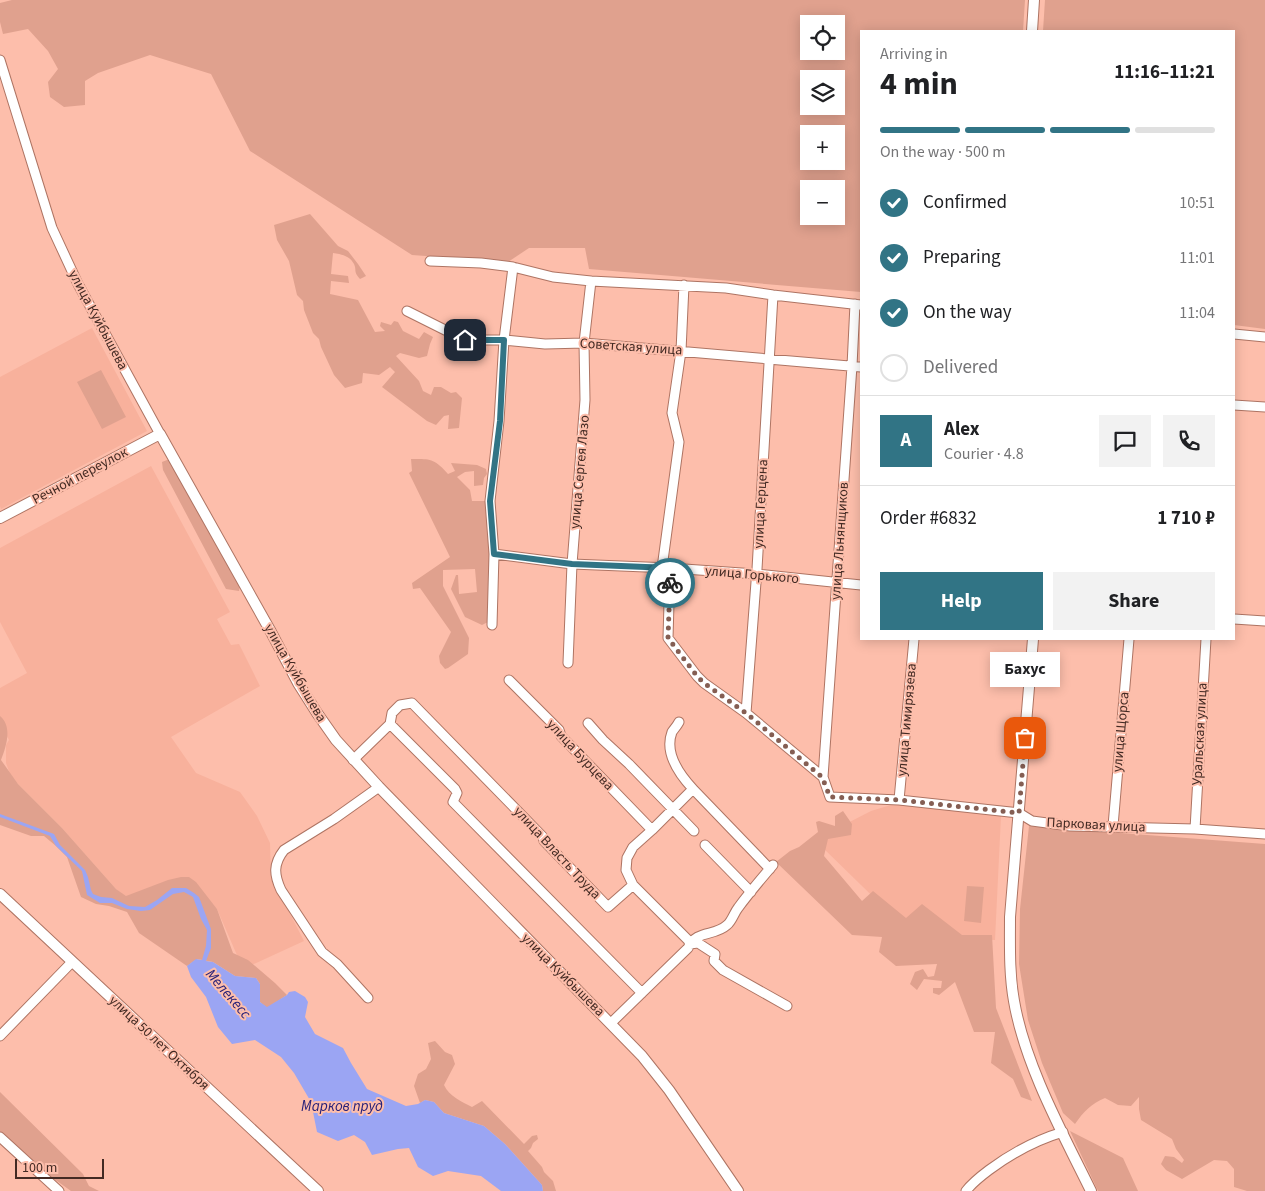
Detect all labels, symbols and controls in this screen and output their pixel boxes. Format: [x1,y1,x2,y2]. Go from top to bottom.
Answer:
map controls [800,15,845,225]
button: locate [800,15,845,60]
text: Arriving in [880,43,948,65]
text: 11:16–11:21 [1114,59,1215,86]
text: 4 min [880,61,958,107]
button: layers [800,70,845,115]
button: + [800,125,845,170]
text: On the way · 500 m [880,141,1005,163]
button: − [800,180,845,225]
icon: check [880,189,908,217]
text: Confirmed [923,189,1007,216]
text: 10:51 [1179,192,1215,214]
icon: check [880,244,908,272]
text: Preparing [923,244,1001,271]
text: 11:01 [1179,247,1215,269]
street label: улица Куйбышева [63,267,133,373]
icon: check [880,299,908,327]
text: On the way [923,299,1012,326]
text: 11:04 [1179,302,1215,324]
pin [444,319,486,361]
icon: home [451,326,479,354]
street label: Советская улица [579,333,683,361]
text: Delivered [923,354,998,381]
street label: улица Сергея Лазо [565,414,595,530]
button: chat [1099,415,1151,467]
button: phone [1163,415,1215,467]
text: Alex [944,416,980,443]
text: A [901,427,911,454]
street label: Речной переулок [29,442,131,510]
text: Courier · 4.8 [944,443,1024,465]
street label: улица Герцена [749,459,773,549]
street label: улица Льнянщиков [826,481,854,601]
text: Order #6832 [880,505,977,532]
text: 1 710 ₽ [1157,505,1215,532]
courier [645,558,695,608]
street label: улица Горького [704,561,800,589]
icon: bike [656,569,684,597]
button: Help [880,572,1043,630]
button: Share [1053,572,1215,630]
street label: улица Куйбышева [259,620,331,726]
callout: Бахус [990,653,1060,688]
text: Бахус [1004,658,1046,680]
street label: улица Тимирязева [892,663,922,777]
street label: Уральская улица [1187,682,1213,786]
street label: улица Щорса [1108,691,1134,773]
street label: улица Бурцева [542,715,618,795]
pin [1004,717,1046,759]
icon: bag [1011,724,1039,752]
street label: улица Власть Труда [509,802,605,904]
street label: Парковая улица [1046,812,1146,838]
street label: улица Куйбышева [517,929,609,1021]
water label: Мелекесс [200,964,256,1024]
street label: улица 50 лет Октября [104,991,214,1095]
water label: Марков пруд [301,1096,383,1117]
scale bar [15,1156,104,1179]
text: 100 m [22,1158,57,1178]

